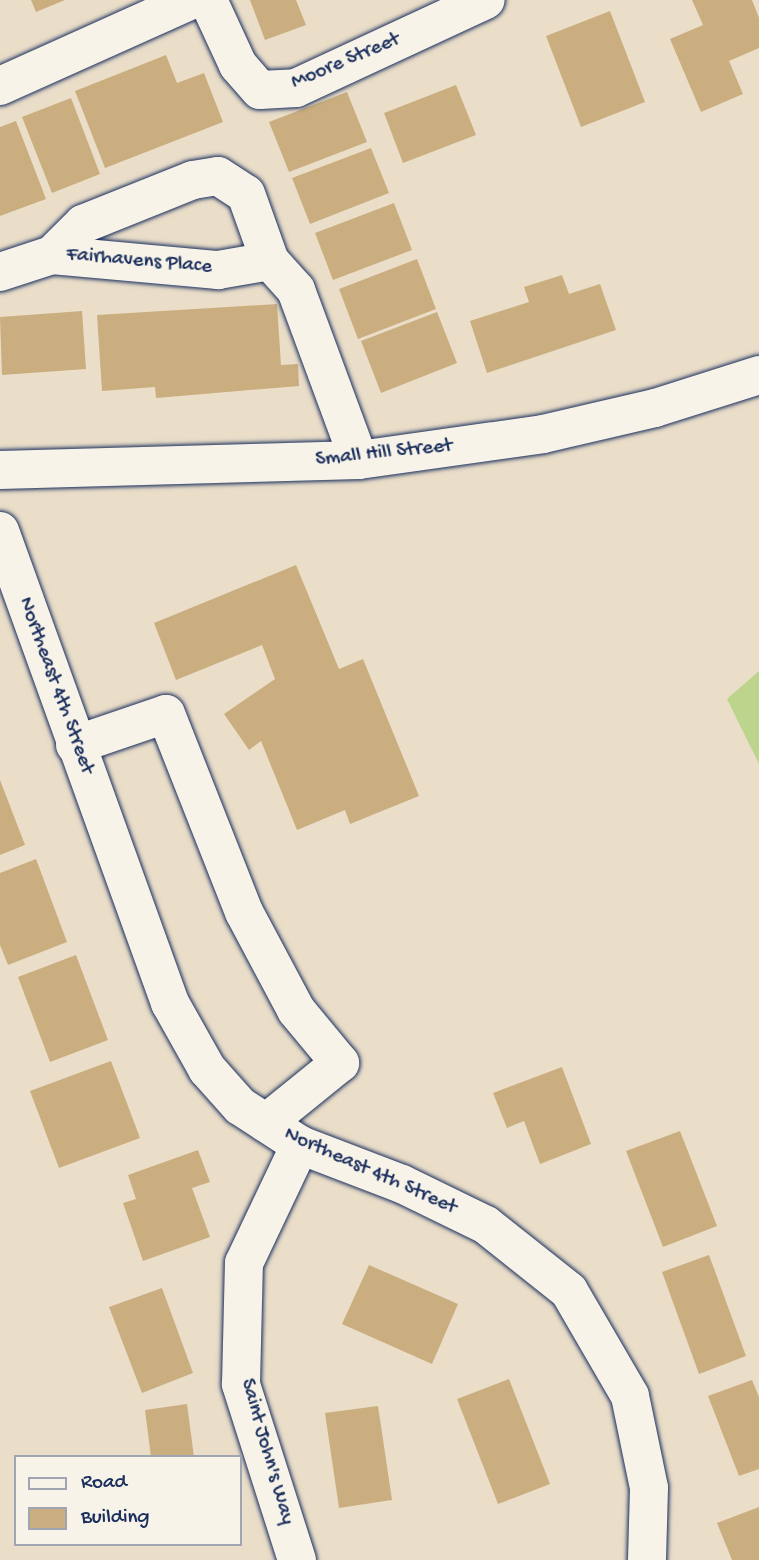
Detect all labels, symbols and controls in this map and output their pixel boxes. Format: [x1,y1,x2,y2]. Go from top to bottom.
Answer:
street label: Moore Street [288,28,404,96]
street label: Fairhavens Place [65,243,213,281]
street label: Small Hill Street [314,434,454,474]
street label: Northeast 4th Street [11,594,99,778]
street label: Northeast 4th Street [280,1123,460,1221]
street label: Saint John's Way [233,1376,299,1528]
legend [14,1455,242,1546]
text: Road [81,1471,127,1496]
text: Building [81,1506,150,1531]

